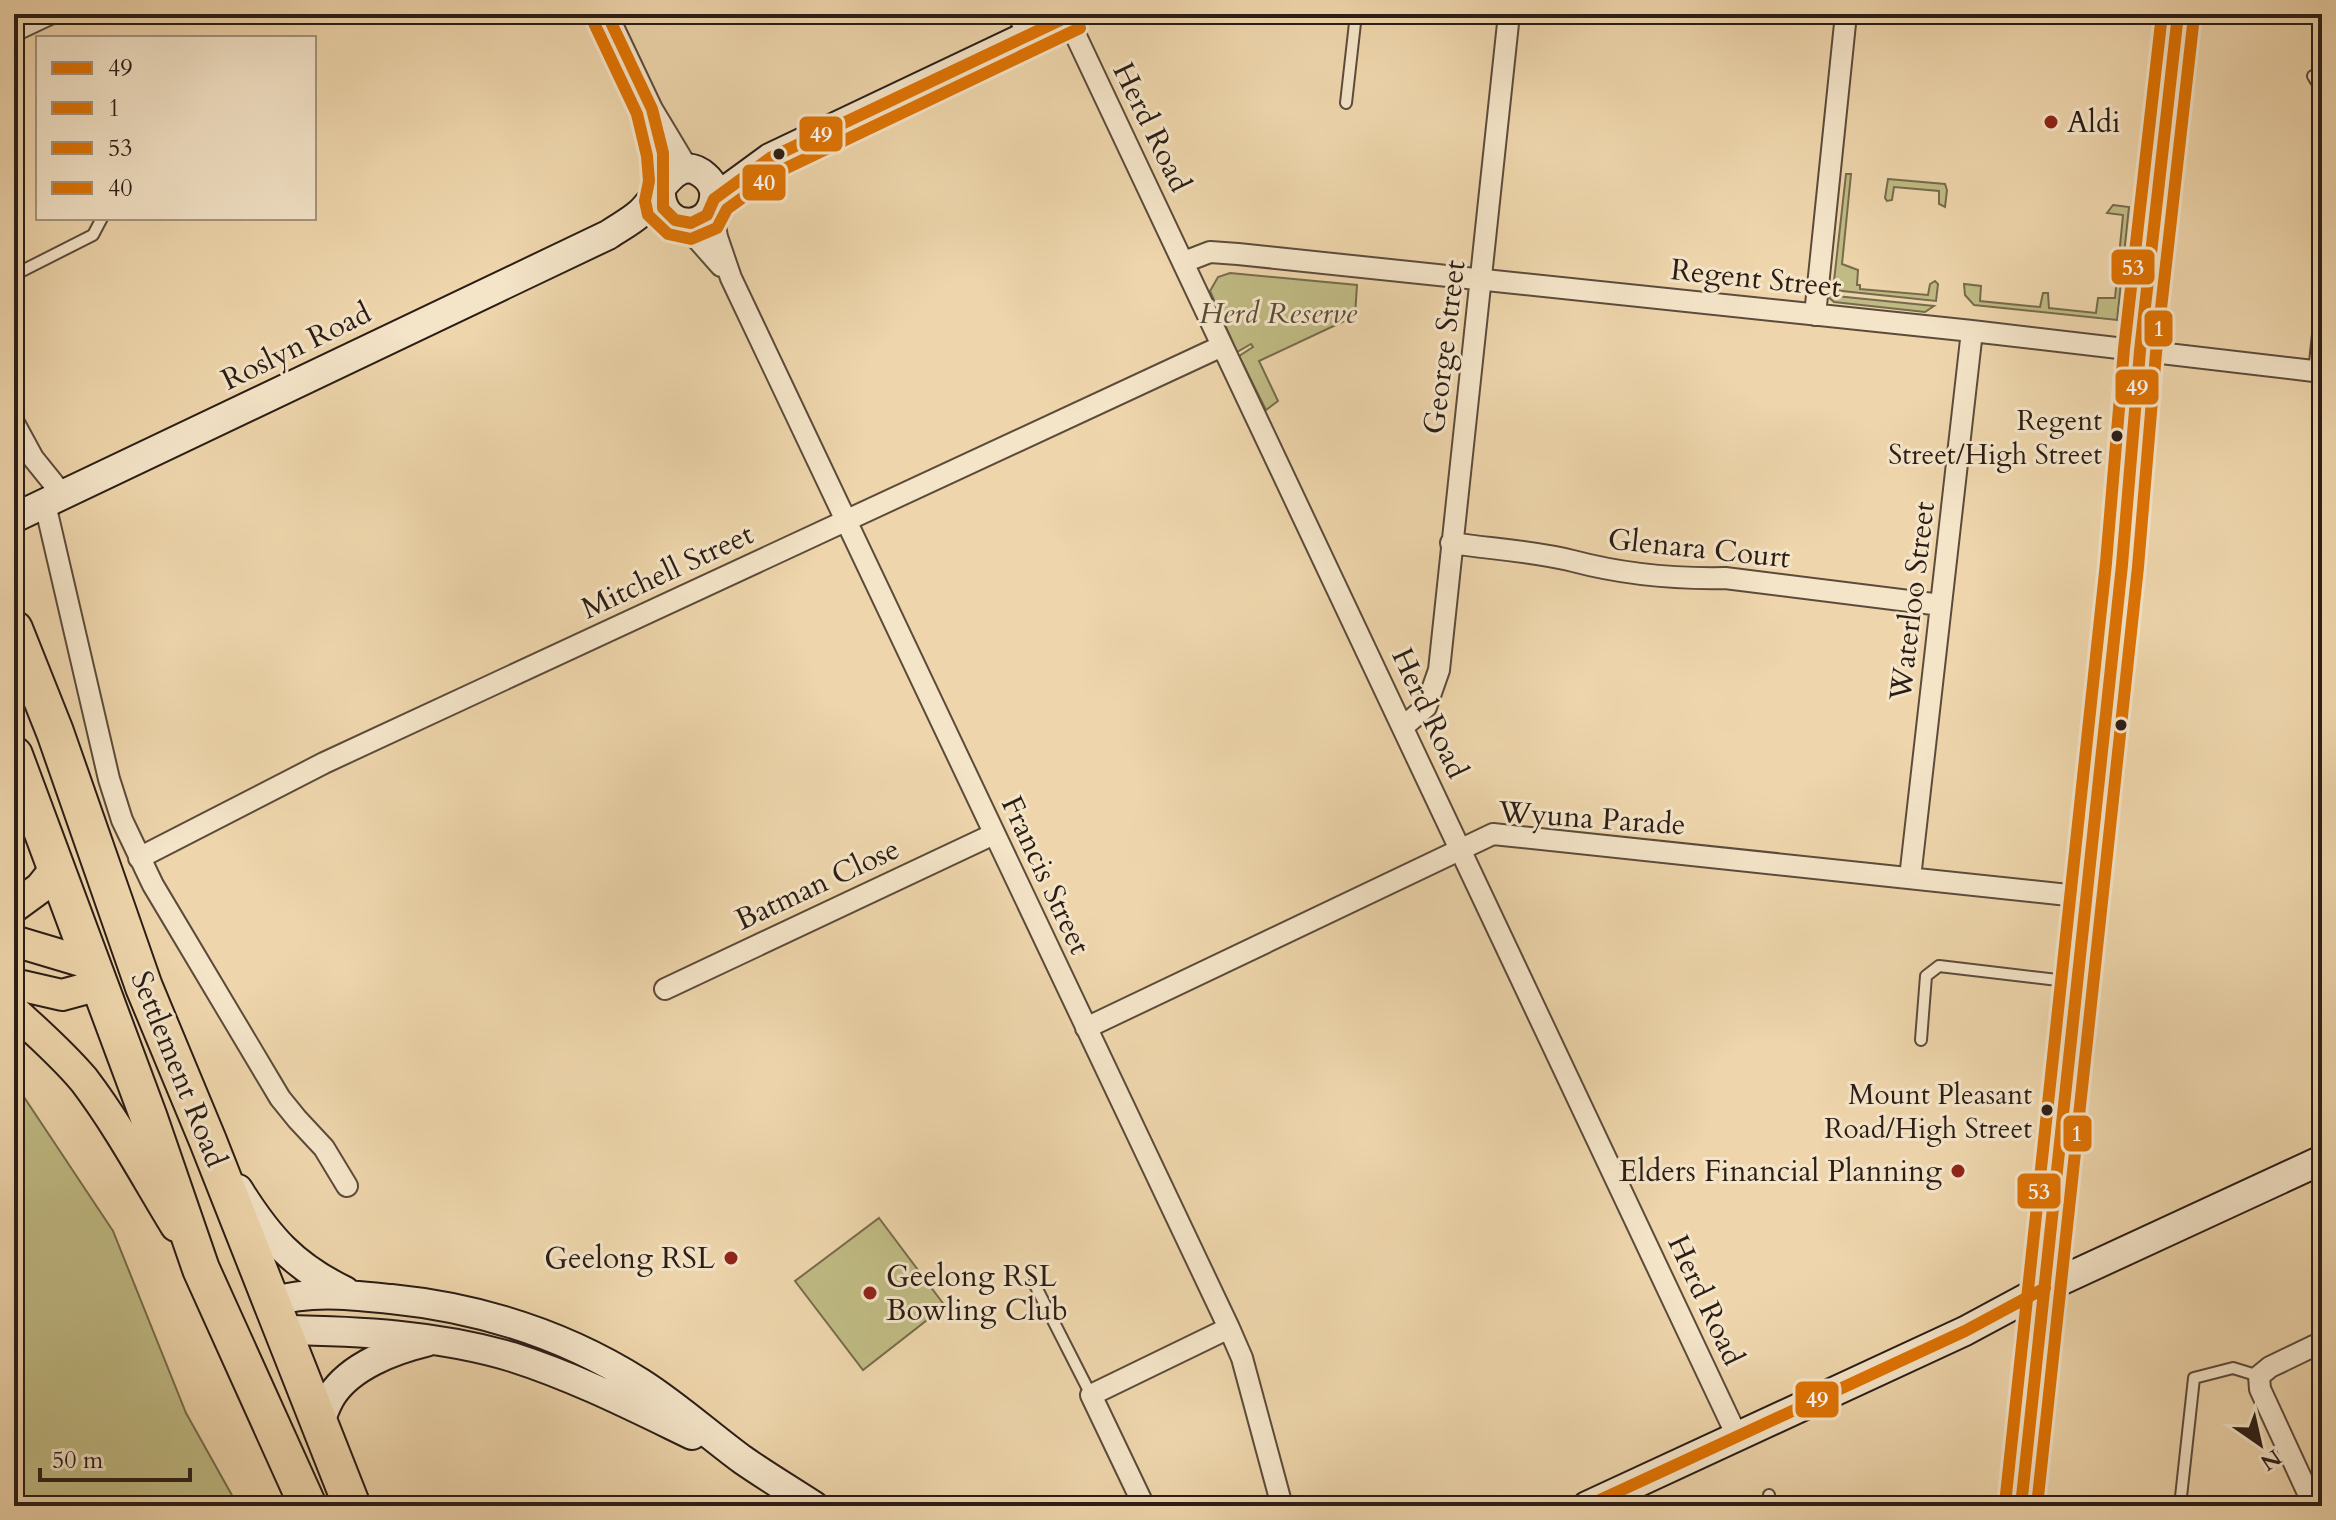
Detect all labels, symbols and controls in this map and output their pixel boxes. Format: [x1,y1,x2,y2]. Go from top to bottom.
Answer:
legend [36,36,316,220]
text: 49 [108,52,133,85]
street label: Herd Road [1103,55,1201,199]
text: 1 [108,92,120,125]
place label: Aldi [2067,102,2120,143]
marker: Aldi [2042,113,2060,131]
line badge: 49 [798,115,844,153]
text: 49 [810,120,832,150]
text: 53 [108,132,133,165]
unlabelled marker [771,146,787,162]
line badge: 40 [741,163,787,202]
text: 40 [753,168,775,198]
text: 40 [108,172,133,205]
line badge: 53 [2110,248,2156,286]
street label: Regent Street [1668,249,1844,308]
text: 53 [2122,253,2144,283]
street label: George Street [1413,257,1476,437]
street label: Roslyn Road [215,293,378,400]
park label: Herd Reserve [1199,293,1357,334]
line badge: 1 [2143,309,2174,348]
text: 1 [2153,314,2165,344]
line badge: 49 [2114,368,2160,406]
text: 49 [2126,373,2148,403]
place label: Regent Street/High Street [1888,402,2102,474]
marker: Regent Street/High Street [2109,428,2125,444]
street label: Waterloo Street [1880,499,1945,704]
street label: Mitchell Street [575,513,760,629]
street label: Glenara Court [1606,519,1793,579]
street label: Herd Road [1381,641,1478,785]
unlabelled marker [2113,717,2129,733]
street label: Francis Street [991,789,1100,962]
street label: Wyuna Parade [1496,791,1687,845]
street label: Batman Close [728,829,906,940]
street label: Settlement Road [120,965,237,1173]
place label: Mount Pleasant Road/High Street [1824,1076,2032,1148]
marker: Mount Pleasant Road/High Street [2039,1102,2055,1118]
line badge: 1 [2062,1114,2093,1153]
text: 1 [2071,1119,2083,1149]
place label: Elders Financial Planning [1619,1151,1942,1192]
marker: Elders Financial Planning [1949,1162,1967,1180]
line badge: 53 [2016,1172,2062,1210]
text: 53 [2028,1177,2050,1207]
street label: Herd Road [1657,1228,1754,1372]
place label: Geelong RSL [544,1238,716,1279]
marker: Geelong RSL [722,1249,740,1267]
place label: Geelong RSL Bowling Club [886,1256,1068,1331]
marker: Geelong RSL Bowling Club [861,1284,879,1302]
line badge: 49 [1794,1380,1840,1419]
text: 49 [1806,1385,1828,1415]
north arrow [2220,1404,2300,1484]
scale bar [40,1432,190,1482]
text: N [2254,1442,2287,1478]
text: 50 m [52,1444,104,1477]

